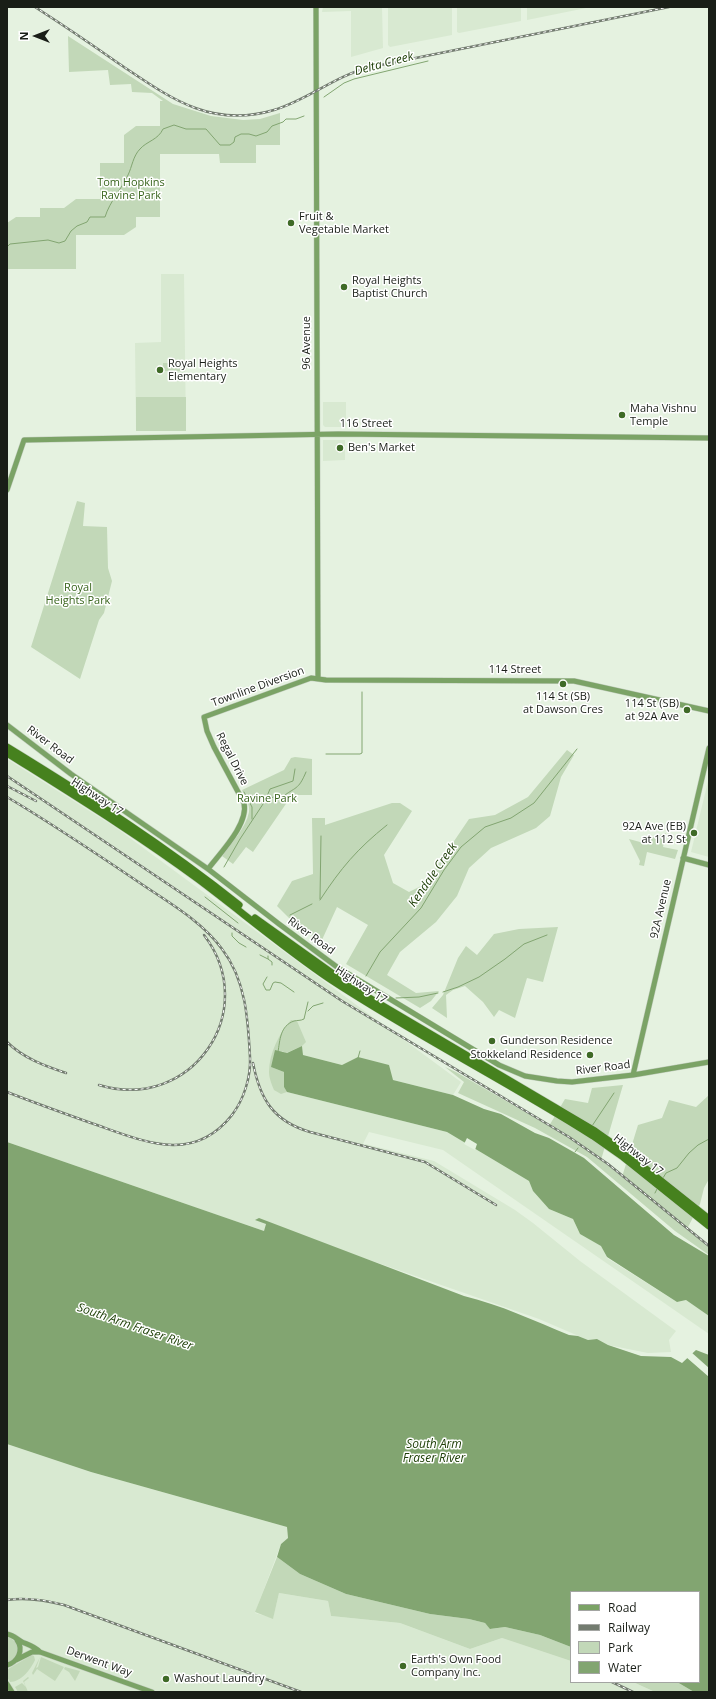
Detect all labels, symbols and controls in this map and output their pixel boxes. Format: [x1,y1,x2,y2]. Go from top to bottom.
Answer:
north arrow [16,16,56,56]
text: N [16,32,31,40]
water label: Delta Creek [353,49,415,79]
park label: Tom Hopkins Ravine Park [97,176,165,202]
place label: Fruit & Vegetable Market [299,210,389,236]
marker: Fruit & Vegetable Market [286,218,296,228]
place label: Royal Heights Baptist Church [352,274,428,300]
marker: Royal Heights Baptist Church [339,282,349,292]
street label: 96 Avenue [300,316,314,370]
place label: Royal Heights Elementary [168,357,238,383]
marker: Royal Heights Elementary [155,365,165,375]
place label: Maha Vishnu Temple [630,402,697,428]
marker: Maha Vishnu Temple [617,410,627,420]
street label: 116 Street [340,417,392,431]
place label: Ben's Market [348,441,415,455]
marker: Ben's Market [335,443,345,453]
park label: Royal Heights Park [46,581,110,607]
street label: 114 Street [489,663,541,677]
street label: Townline Diversion [210,664,306,710]
marker: 114 St (SB) at Dawson Cres [558,679,568,689]
place label: 114 St (SB) at Dawson Cres [523,690,603,716]
place label: 114 St (SB) at 92A Ave [625,697,679,723]
marker: 114 St (SB) at 92A Ave [682,705,692,715]
street label: River Road [24,723,76,767]
street label: Regal Drive [213,730,251,788]
street label: Highway 17 [69,775,125,819]
park label: Ravine Park [237,792,297,806]
place label: 92A Ave (EB) at 112 St [622,820,686,846]
marker: 92A Ave (EB) at 112 St [689,828,699,838]
water label: Kendale Creek [406,840,460,910]
street label: 92A Avenue [648,878,674,940]
street label: River Road [285,915,337,957]
street label: Highway 17 [333,963,389,1007]
place label: Gunderson Residence [500,1034,612,1048]
marker: Gunderson Residence [487,1036,497,1046]
place label: Stokkeland Residence [470,1048,582,1062]
marker: Stokkeland Residence [585,1050,595,1060]
street label: River Road [575,1058,631,1078]
street label: Highway 17 [611,1132,665,1178]
water label: South Arm Fraser River [75,1300,195,1354]
water label: South Arm Fraser River [403,1438,465,1466]
legend [570,1591,700,1683]
text: Road [608,1599,637,1616]
text: Railway [608,1619,650,1636]
text: Park [608,1639,633,1656]
street label: Derwent Way [64,1644,134,1680]
place label: Earth's Own Food Company Inc. [411,1653,501,1679]
text: Water [608,1659,642,1676]
marker: Earth's Own Food Company Inc. [398,1661,408,1671]
place label: Washout Laundry [174,1672,264,1686]
marker: Washout Laundry [161,1674,171,1684]

